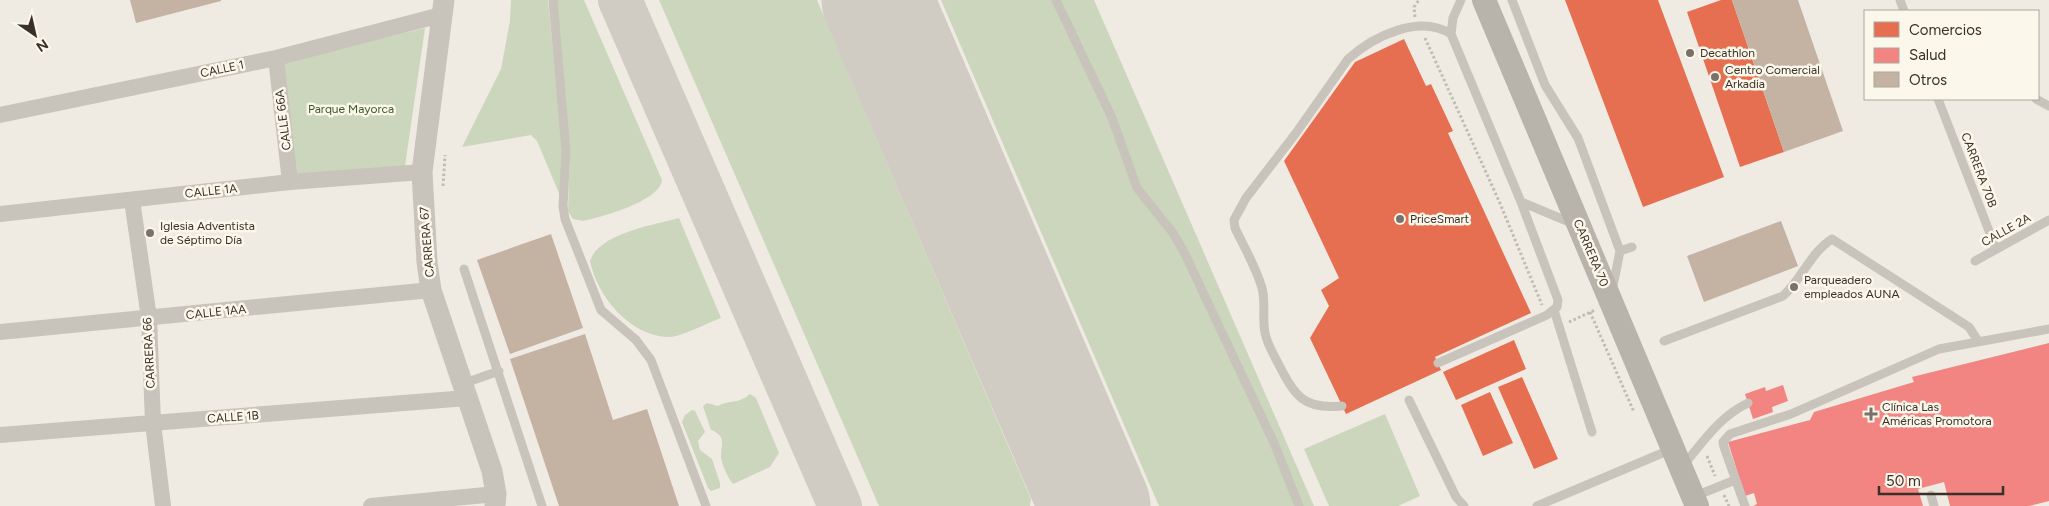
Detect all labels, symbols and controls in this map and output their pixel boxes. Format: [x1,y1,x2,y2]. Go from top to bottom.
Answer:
north arrow [10,10,60,60]
legend [1864,10,2039,100]
text: Comercios [1909,21,1982,39]
text: N [33,35,51,55]
place label: Decathlon [1700,46,1755,60]
text: Salud [1909,46,1946,64]
marker: Decathlon [1684,47,1696,59]
street label: CALLE 1 [199,58,245,80]
place label: Centro Comercial Arkadia [1725,63,1820,91]
marker: Centro Comercial Arkadia [1709,71,1721,83]
text: Otros [1909,71,1947,89]
street label: CALLE 66A [272,89,294,151]
park label: Parque Mayorca [308,102,394,116]
street label: CARRERA 70B [1958,131,2000,209]
street label: CALLE 1A [184,181,238,201]
street label: CARRERA 67 [417,206,437,278]
street label: CALLE 2A [1979,211,2033,249]
place label: PriceSmart [1410,212,1470,226]
marker: PriceSmart [1394,213,1406,225]
street label: CARRERA 70 [1571,217,1612,289]
place label: Iglesia Adventista de Séptimo Día [160,219,255,247]
marker: Iglesia Adventista de Séptimo Día [144,227,156,239]
place label: Parqueadero empleados AUNA [1804,273,1900,301]
marker: Parqueadero empleados AUNA [1788,281,1800,293]
street label: CALLE 1AA [185,302,247,322]
street label: CARRERA 66 [140,317,158,389]
place label: Clínica Las Américas Promotora [1882,400,1992,428]
marker: Clínica Las Américas Promotora [1864,407,1878,421]
street label: CALLE 1B [207,408,259,426]
scale bar [1879,464,2003,496]
text: 50 m [1886,472,1921,490]

